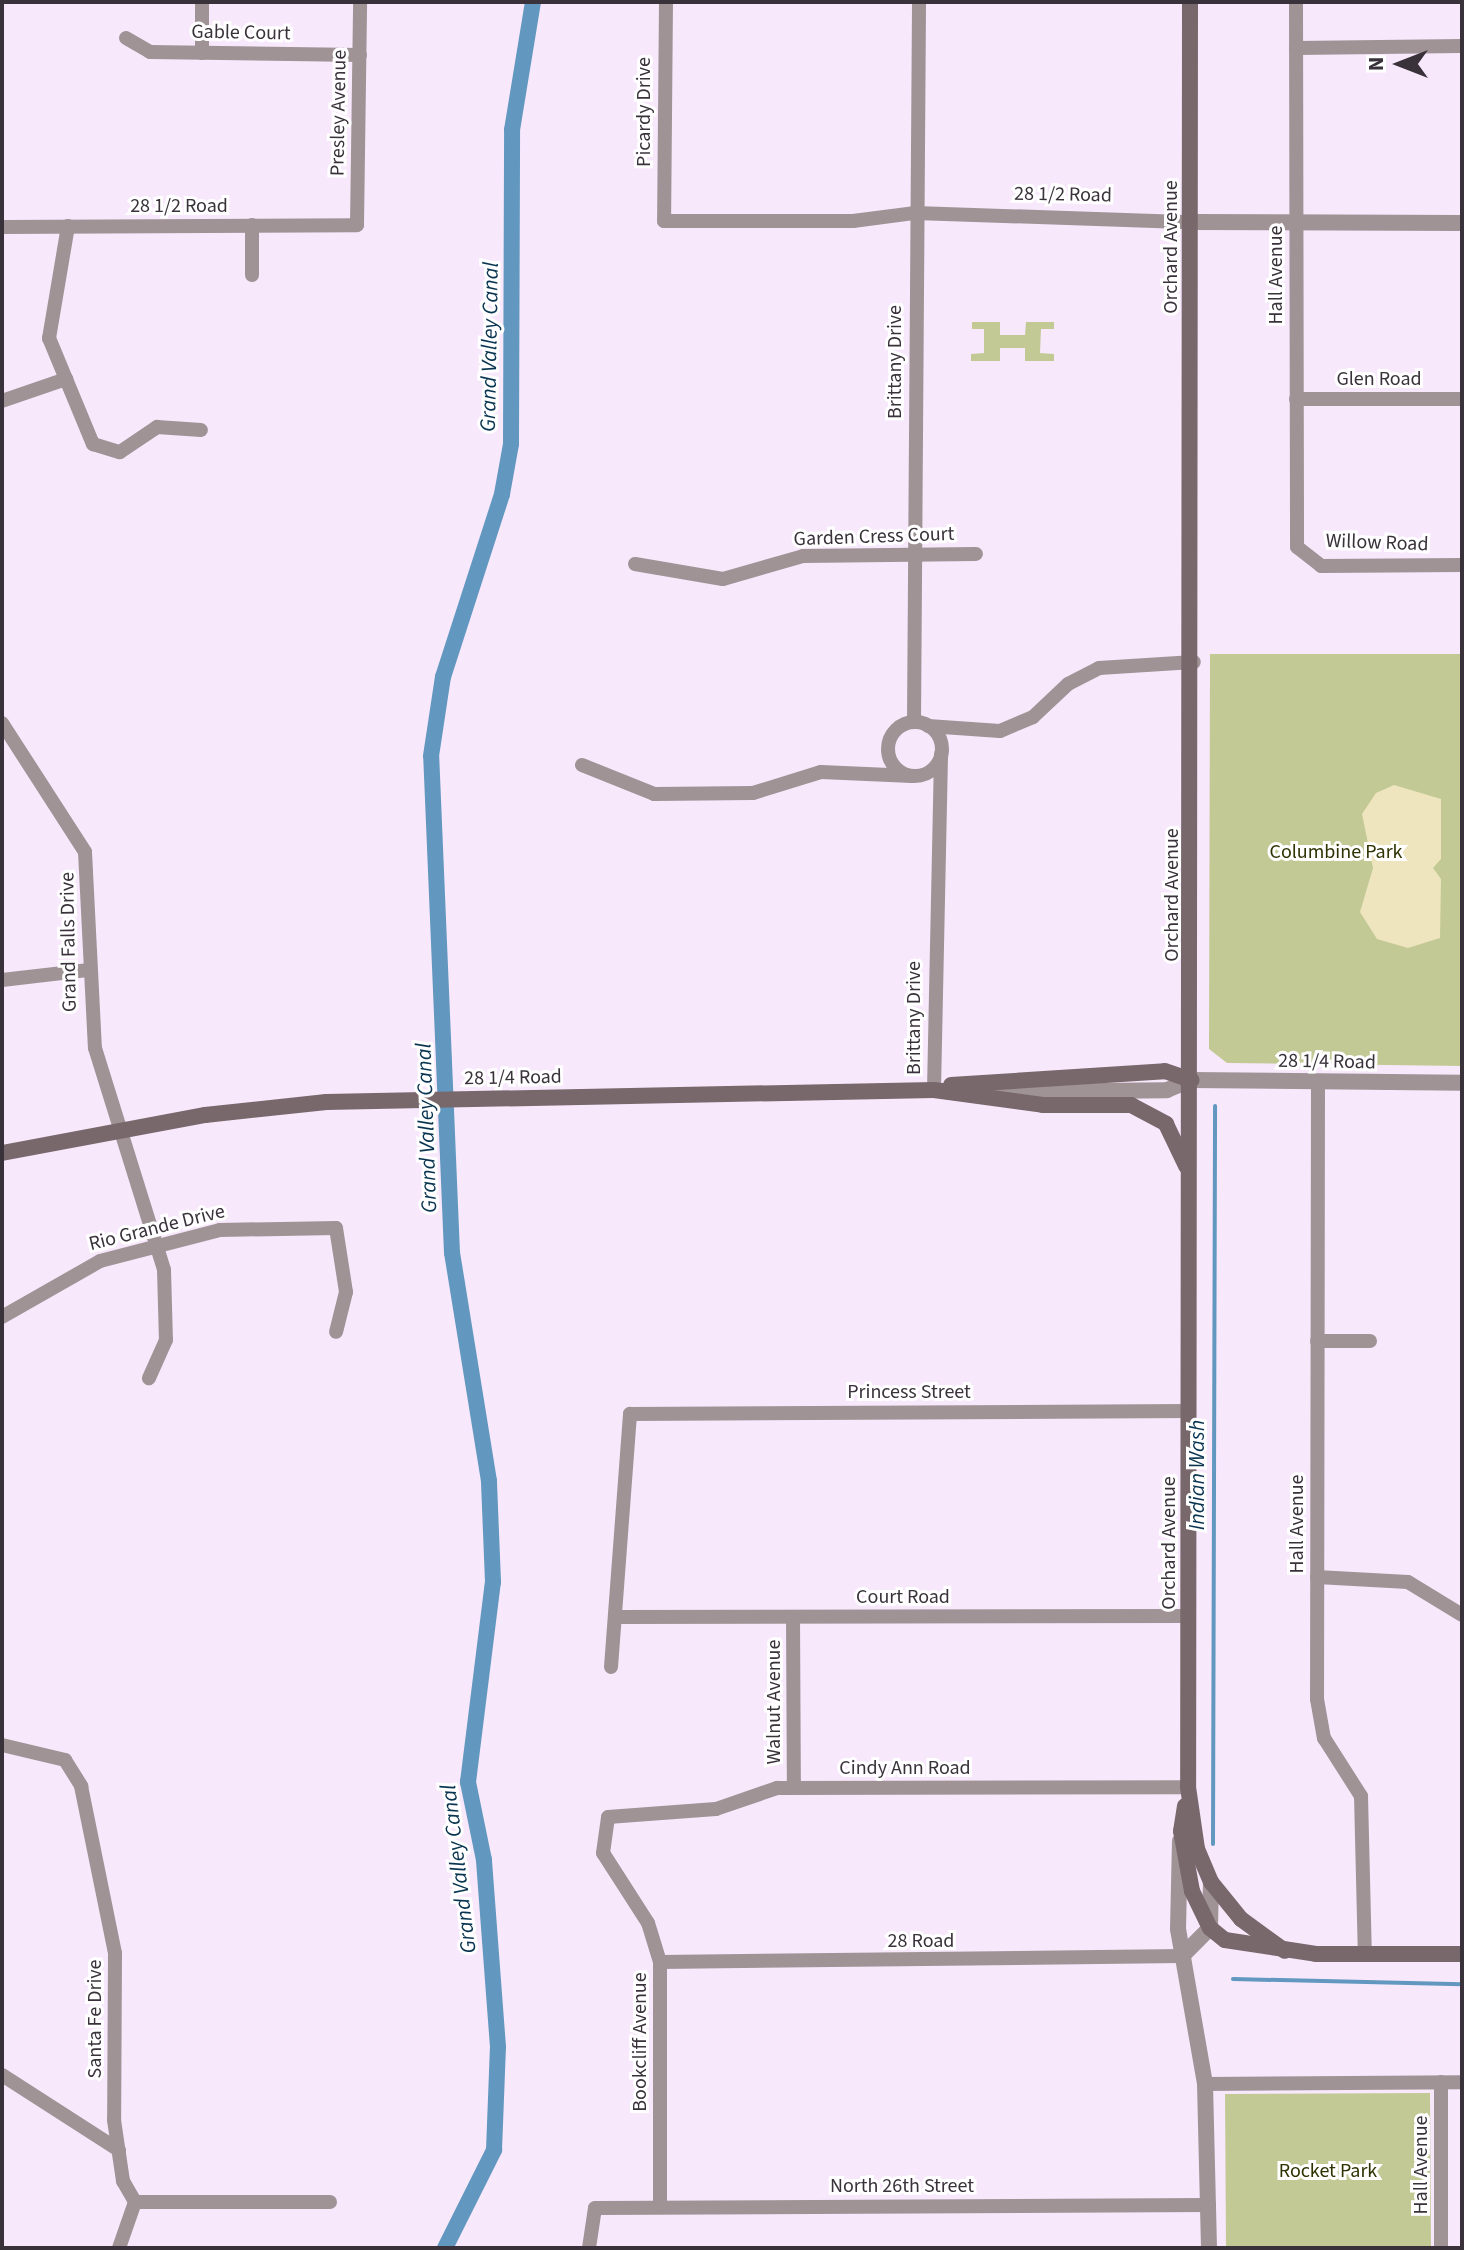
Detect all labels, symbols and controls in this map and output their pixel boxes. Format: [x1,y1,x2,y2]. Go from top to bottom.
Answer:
street label: Gable Court [191,20,291,46]
north arrow [1360,24,1440,104]
street label: Presley Avenue [326,50,352,176]
street label: Picardy Drive [632,57,656,167]
text: N [1360,57,1392,71]
street label: Orchard Avenue [1159,180,1183,314]
street label: 28 1/2 Road [1014,182,1112,208]
street label: 28 1/2 Road [130,194,228,218]
street label: Hall Avenue [1264,226,1288,324]
water label: Grand Valley Canal [475,262,505,432]
street label: Brittany Drive [883,305,907,419]
street label: Glen Road [1336,367,1422,391]
street label: Garden Cress Court [793,522,955,552]
street label: Willow Road [1325,529,1429,557]
street label: Orchard Avenue [1160,828,1184,962]
park label: Columbine Park [1269,840,1403,864]
street label: Grand Falls Drive [56,872,82,1012]
street label: Brittany Drive [902,961,926,1075]
water label: Grand Valley Canal [411,1043,443,1213]
street label: 28 1/4 Road [1278,1049,1376,1075]
street label: 28 1/4 Road [464,1065,562,1091]
street label: Rio Grande Drive [86,1200,228,1256]
street label: Princess Street [847,1380,971,1404]
water label: Indian Wash [1185,1420,1211,1530]
street label: Hall Avenue [1285,1475,1309,1573]
street label: Orchard Avenue [1157,1476,1181,1610]
street label: Court Road [856,1585,950,1609]
street label: Walnut Avenue [762,1640,786,1764]
street label: Cindy Ann Road [839,1756,971,1780]
water label: Grand Valley Canal [436,1783,482,1955]
street label: 28 Road [888,1929,954,1953]
street label: Santa Fe Drive [83,1960,107,2078]
street label: Bookcliff Avenue [628,1972,652,2112]
street label: Hall Avenue [1409,2116,1433,2214]
park label: Rocket Park [1279,2159,1377,2183]
street label: North 26th Street [830,2174,974,2198]

